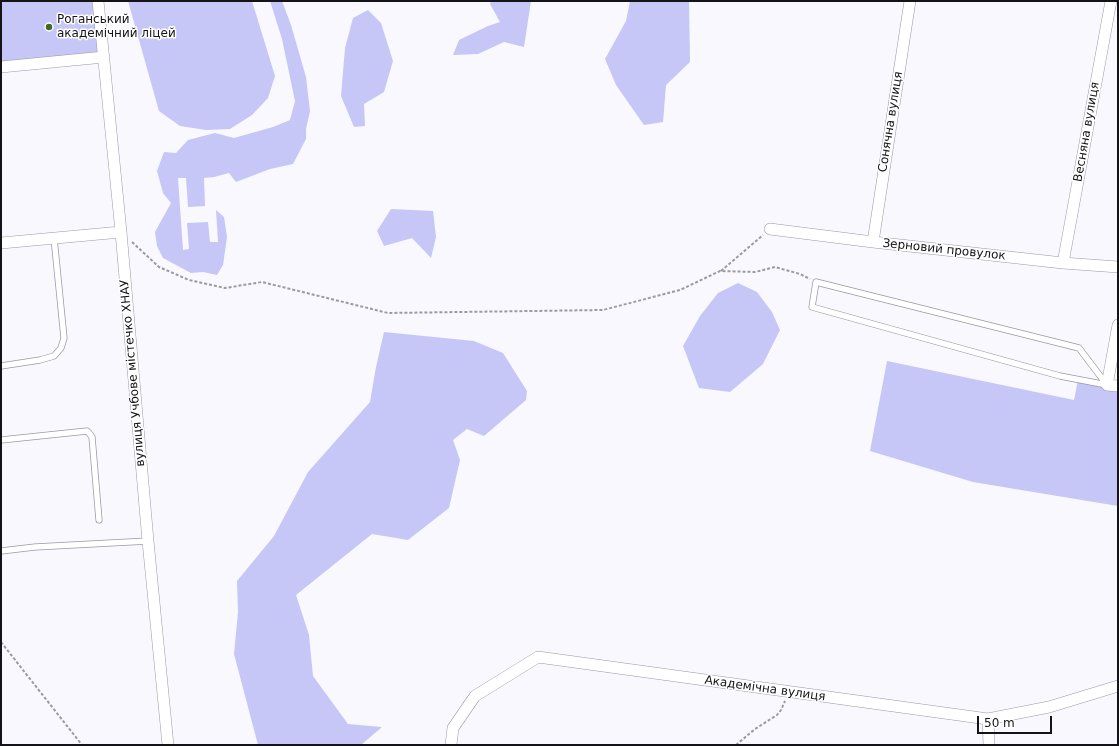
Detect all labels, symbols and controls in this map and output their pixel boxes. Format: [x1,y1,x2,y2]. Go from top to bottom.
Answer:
place label: Роганський академічний ліцей [57,13,176,41]
marker: Роганський академічний ліцей [44,22,54,32]
street label: Сонячна вулиця [876,71,906,173]
street label: Весняна вулиця [1071,81,1103,183]
street label: Зерновий провулок [882,236,1006,264]
street label: вулиця Учбове містечко ХНАУ [118,279,148,467]
street label: Академічна вулиця [704,673,826,705]
scale bar [979,708,1054,734]
text: 50 m [984,716,1015,730]

